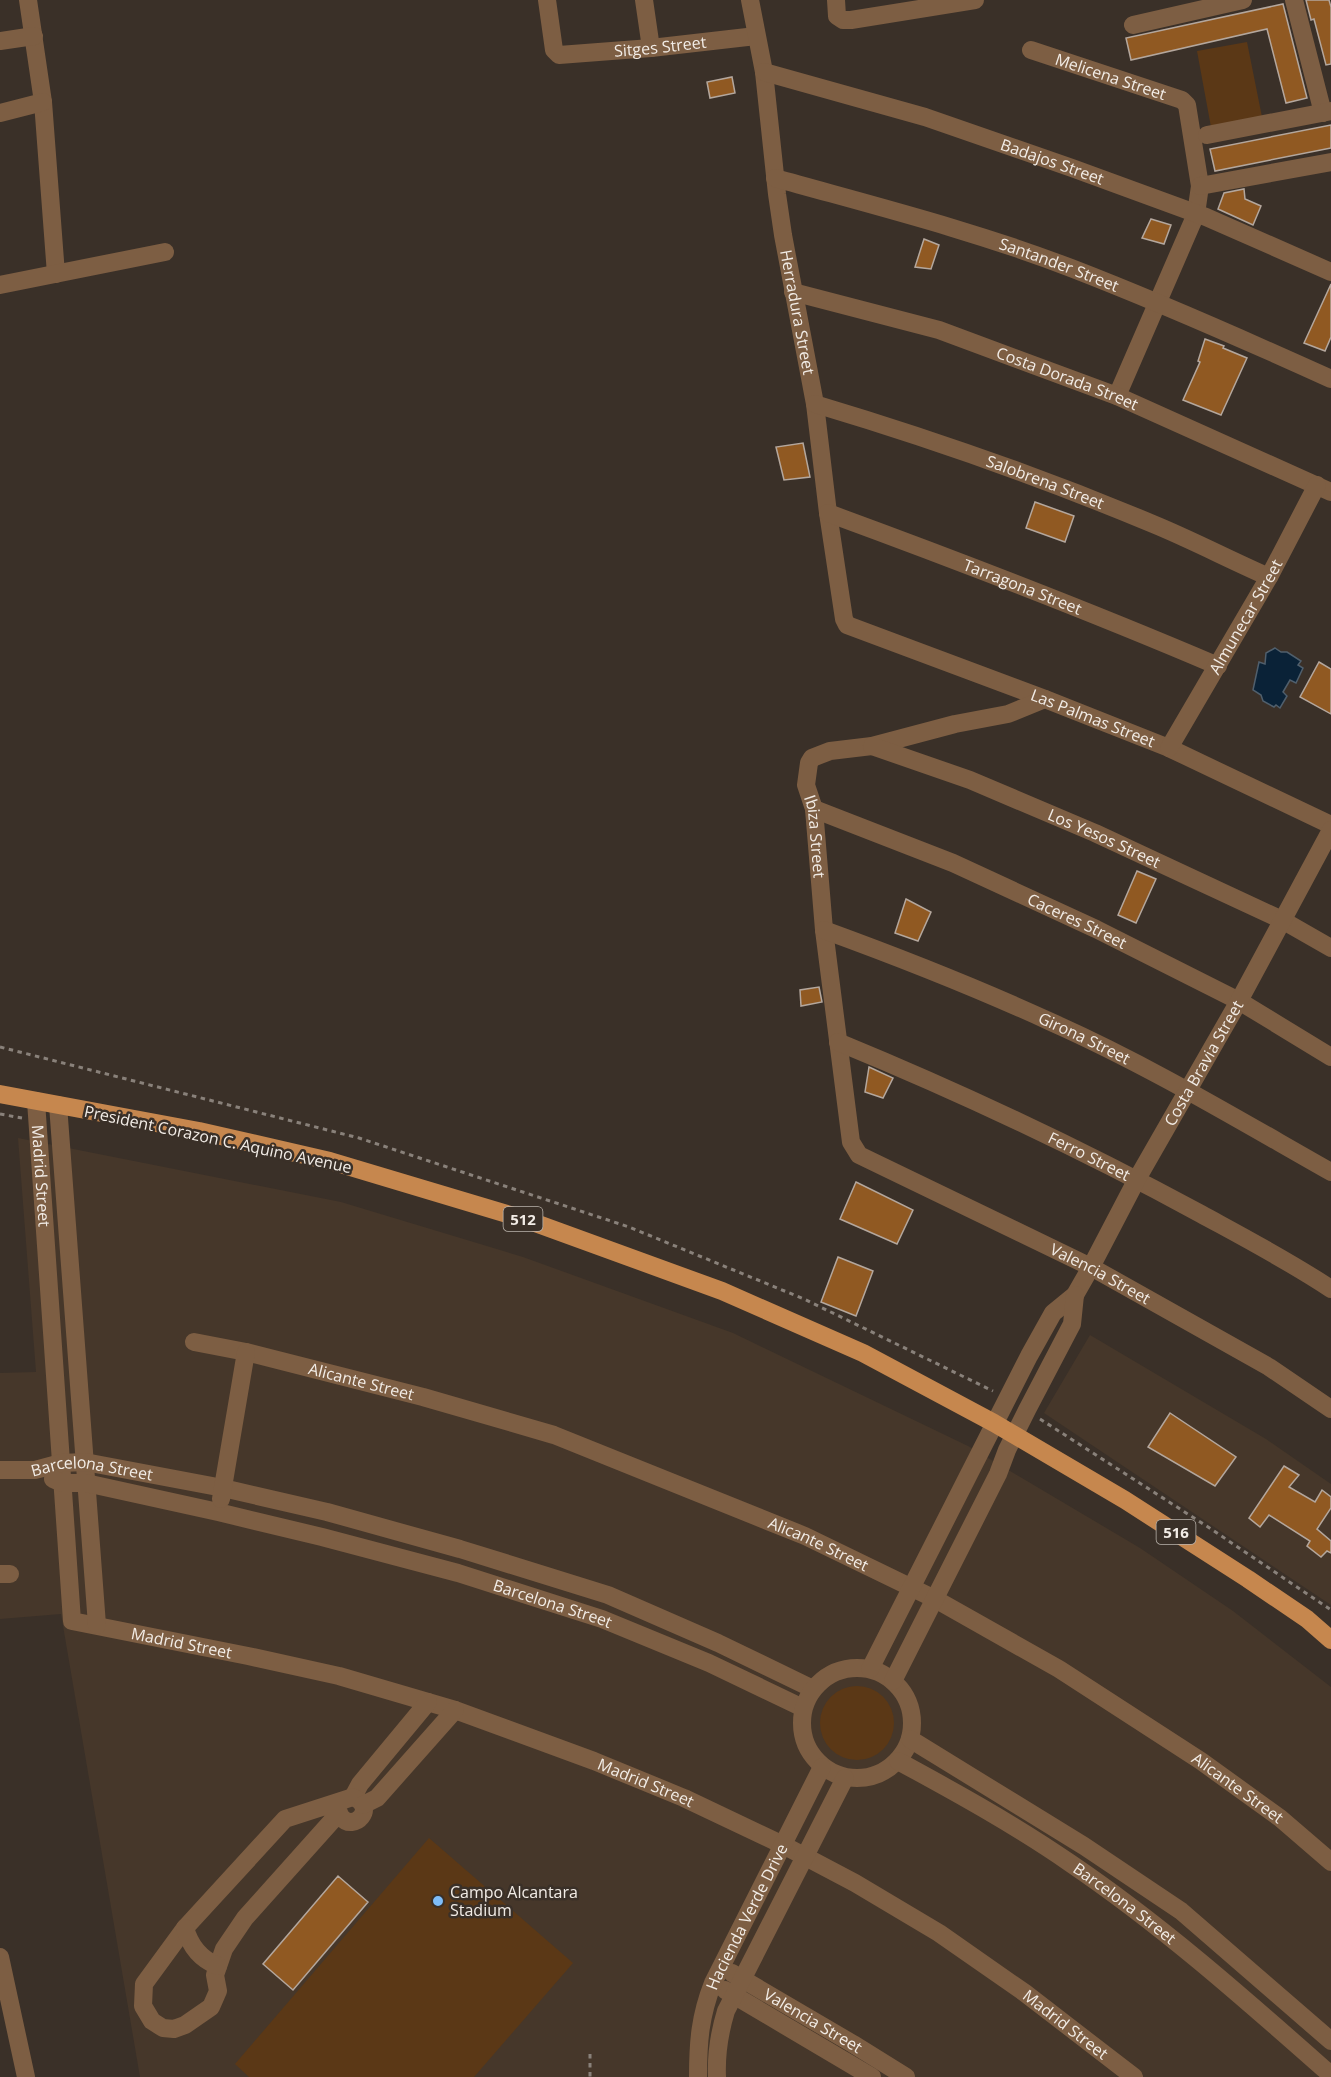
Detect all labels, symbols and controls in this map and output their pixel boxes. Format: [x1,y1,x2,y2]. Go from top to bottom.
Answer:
street label: Sitges Street [613,31,708,62]
street label: Melicena Street [1052,48,1169,105]
street label: Badajos Street [998,133,1107,190]
street label: Santander Street [996,232,1122,297]
street label: Herradura Street [775,248,820,377]
street label: Costa Dorada Street [993,341,1142,415]
street label: Salobrena Street [983,450,1108,514]
street label: Tarragona Street [960,554,1085,620]
street label: Almunecar Street [1204,555,1288,678]
street label: Las Palmas Street [1028,684,1158,752]
street label: Ibiza Street [799,792,831,879]
street label: Los Yesos Street [1044,803,1164,873]
street label: Caceres Street [1024,888,1131,954]
street label: Costa Bravia Street [1159,996,1248,1130]
street label: Girona Street [1035,1007,1134,1069]
street label: President Corazon C. Aquino Avenue [82,1100,354,1178]
street label: Madrid Street [27,1124,56,1228]
street label: Ferro Street [1045,1126,1134,1186]
road number: 512 [504,1207,542,1231]
street label: Valencia Street [1047,1238,1155,1309]
street label: Alicante Street [306,1357,417,1405]
street label: Barcelona Street [28,1451,155,1486]
street label: Alicante Street [765,1511,873,1576]
road number: 516 [1156,1520,1196,1544]
street label: Barcelona Street [490,1574,616,1633]
street label: Madrid Street [129,1622,234,1664]
street label: Alicante Street [1188,1747,1288,1828]
street label: Madrid Street [594,1753,698,1812]
street label: Hacienda Verde Drive [700,1840,793,1993]
street label: Barcelona Street [1069,1857,1181,1949]
place label: Campo Alcantara Stadium [450,1881,578,1921]
marker: Campo Alcantara Stadium [431,1894,445,1908]
street label: Valencia Street [760,1983,867,2058]
street label: Madrid Street [1018,1984,1113,2064]

